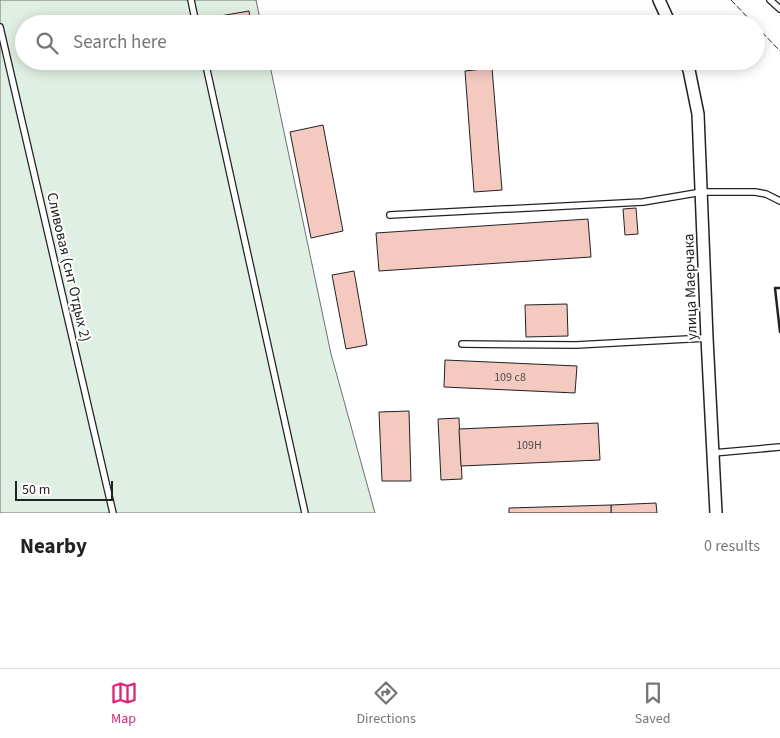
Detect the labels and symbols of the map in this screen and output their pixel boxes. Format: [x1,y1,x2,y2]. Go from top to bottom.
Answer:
street label: Сливовая (снт Отдых 2) [41,190,96,344]
street label: улица Маерчака [678,233,703,341]
house number: 109 с8 [494,369,526,386]
house number: 109Н [516,437,542,454]
scale bar [15,478,112,501]

